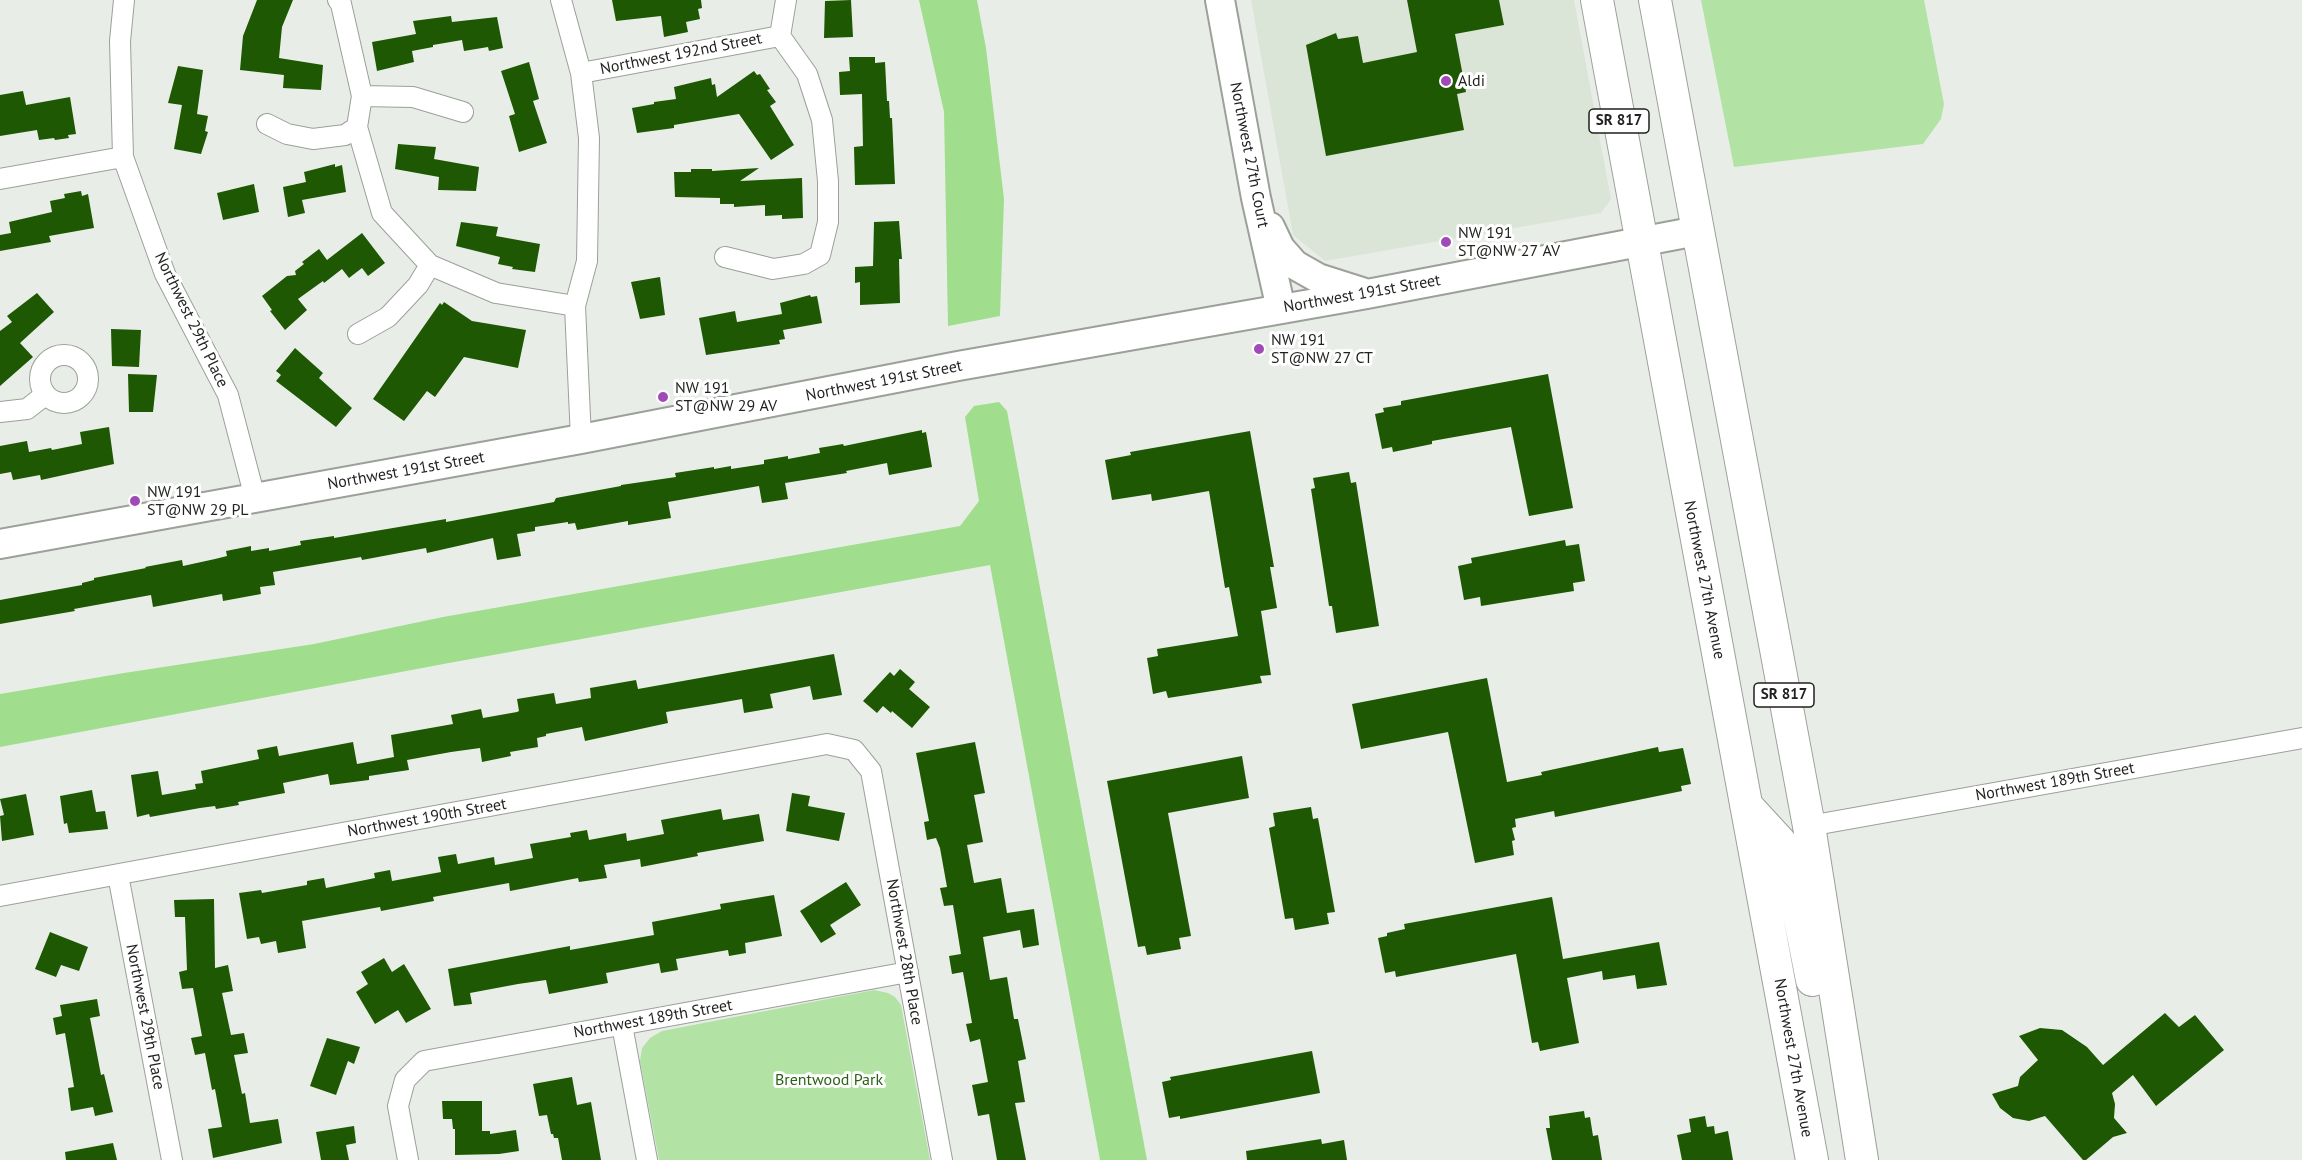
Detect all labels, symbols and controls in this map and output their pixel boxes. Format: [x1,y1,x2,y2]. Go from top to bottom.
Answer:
street label: Northwest 192nd Street [599,29,763,79]
place label: Aldi [1458,71,1485,91]
marker: Aldi [1439,74,1453,88]
street label: Northwest 27th Court [1225,80,1273,230]
road number: SR 817 [1589,109,1649,133]
place label: NW 191 ST@NW 27 AV [1458,223,1560,261]
marker: NW 191 ST@NW 27 AV [1439,235,1453,249]
street label: Northwest 29th Place [150,249,232,391]
street label: Northwest 191st Street [1282,271,1442,317]
place label: NW 191 ST@NW 27 CT [1271,330,1373,368]
marker: NW 191 ST@NW 27 CT [1252,342,1266,356]
street label: Northwest 191st Street [804,356,964,406]
place label: NW 191 ST@NW 29 AV [675,378,777,416]
marker: NW 191 ST@NW 29 AV [656,390,670,404]
street label: Northwest 191st Street [326,448,486,494]
place label: NW 191 ST@NW 29 PL [147,482,249,520]
marker: NW 191 ST@NW 29 PL [128,494,142,508]
street label: Northwest 27th Avenue [1679,499,1729,661]
road number: SR 817 [1754,683,1814,707]
street label: Northwest 189th Street [1974,759,2136,805]
street label: Northwest 190th Street [346,795,508,841]
street label: Northwest 28th Place [882,877,926,1027]
street label: Northwest 29th Place [121,943,169,1091]
street label: Northwest 27th Avenue [1770,977,1816,1139]
street label: Northwest 189th Street [572,996,734,1042]
park label: Brentwood Park [775,1070,883,1090]

